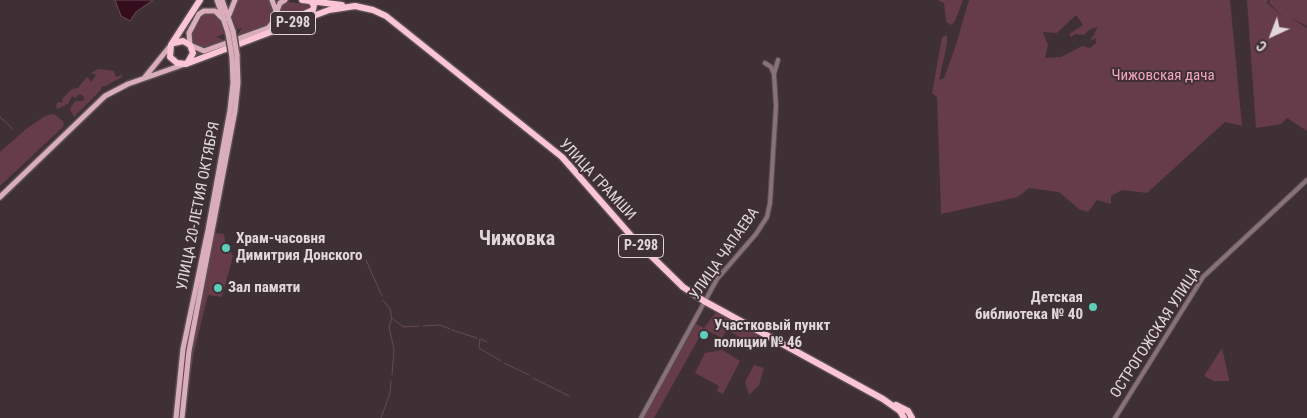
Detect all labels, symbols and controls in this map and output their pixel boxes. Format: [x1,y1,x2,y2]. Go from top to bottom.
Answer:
north arrow [1247,10,1297,60]
road number: Р-298 [270,12,316,34]
text: С [1253,37,1270,55]
park label: Чижовская дача [1111,67,1215,85]
street label: УЛИЦА 20-ЛЕТИЯ ОКТЯБРЯ [174,120,224,292]
street label: УЛИЦА ГРАМШИ [555,136,639,224]
street label: УЛИЦА ЧАПАЕВА [687,205,763,303]
district label: Чижовка [479,228,555,252]
place label: Храм-часовня Димитрия Донского [236,230,363,265]
road number: Р-298 [618,235,664,258]
marker: Храм-часовня Димитрия Донского [220,242,232,254]
street label: ОСТРОГОЖСКАЯ УЛИЦА [1107,264,1205,402]
place label: Зал памяти [228,279,300,297]
marker: Зал памяти [212,282,224,294]
place label: Детская библиотека № 40 [975,289,1083,324]
marker: Детская библиотека № 40 [1087,301,1099,313]
place label: Участковый пункт полиции № 46 [714,317,830,352]
marker: Участковый пункт полиции № 46 [698,329,710,341]

